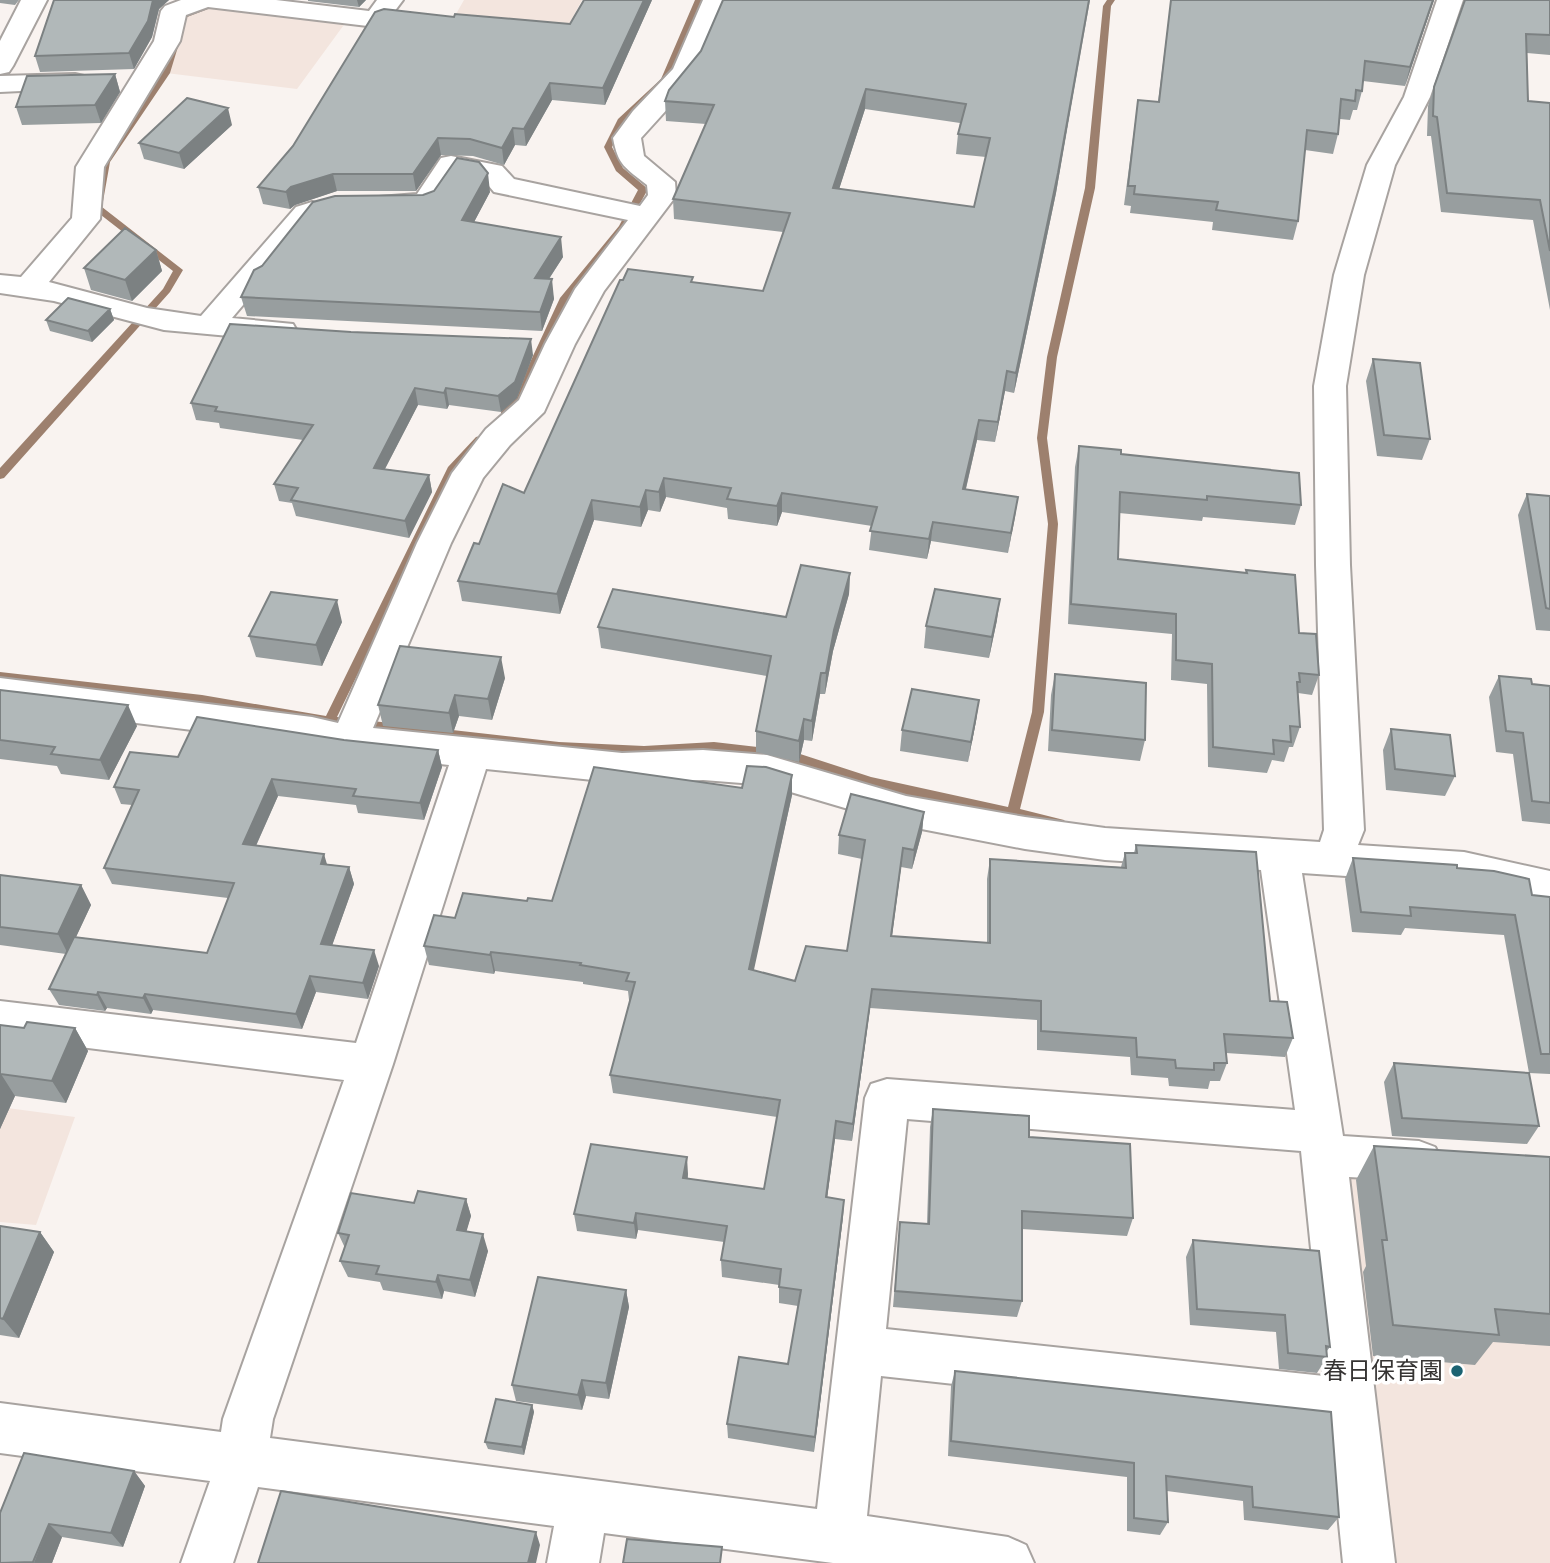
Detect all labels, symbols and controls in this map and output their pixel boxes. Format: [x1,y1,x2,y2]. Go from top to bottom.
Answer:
place label: 春日保育園 [1323,1357,1443,1385]
marker: 春日保育園 [1449,1363,1465,1379]

